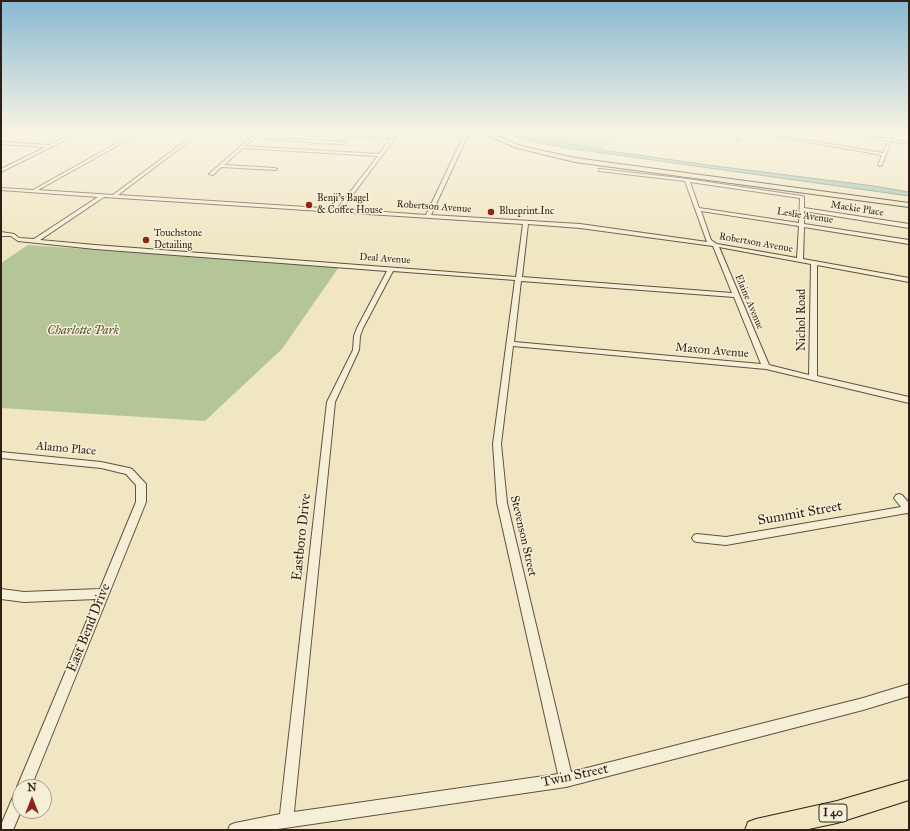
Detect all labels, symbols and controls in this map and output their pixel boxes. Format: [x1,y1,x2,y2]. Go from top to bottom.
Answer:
place label: Benji's Bagel & Coffee House [317,193,383,216]
street label: Robertson Avenue [396,198,472,216]
street label: Mackie Place [830,199,884,219]
marker: Benji's Bagel & Coffee House [304,200,314,210]
place label: Blueprint.Inc [499,206,554,218]
street label: Leslie Avenue [776,206,834,226]
marker: Blueprint.Inc [486,207,496,217]
place label: Touchstone Detailing [154,228,202,252]
street label: Robertson Avenue [718,231,794,255]
marker: Touchstone Detailing [141,235,151,245]
street label: Deal Avenue [359,251,411,267]
street label: Elaine Avenue [732,273,766,331]
street label: Nichol Road [795,289,809,351]
park label: Charlotte Park [47,324,119,338]
street label: Maxon Avenue [675,341,749,361]
street label: Alamo Place [35,439,97,459]
street label: Eastboro Drive [289,493,315,581]
street label: Stevenson Street [507,494,539,578]
street label: Summit Street [756,498,844,530]
street label: East Bend Drive [64,581,114,675]
street label: Twin Street [540,761,610,791]
north arrow [12,779,52,819]
text: N [27,781,37,794]
road number: I 40 [819,804,847,822]

